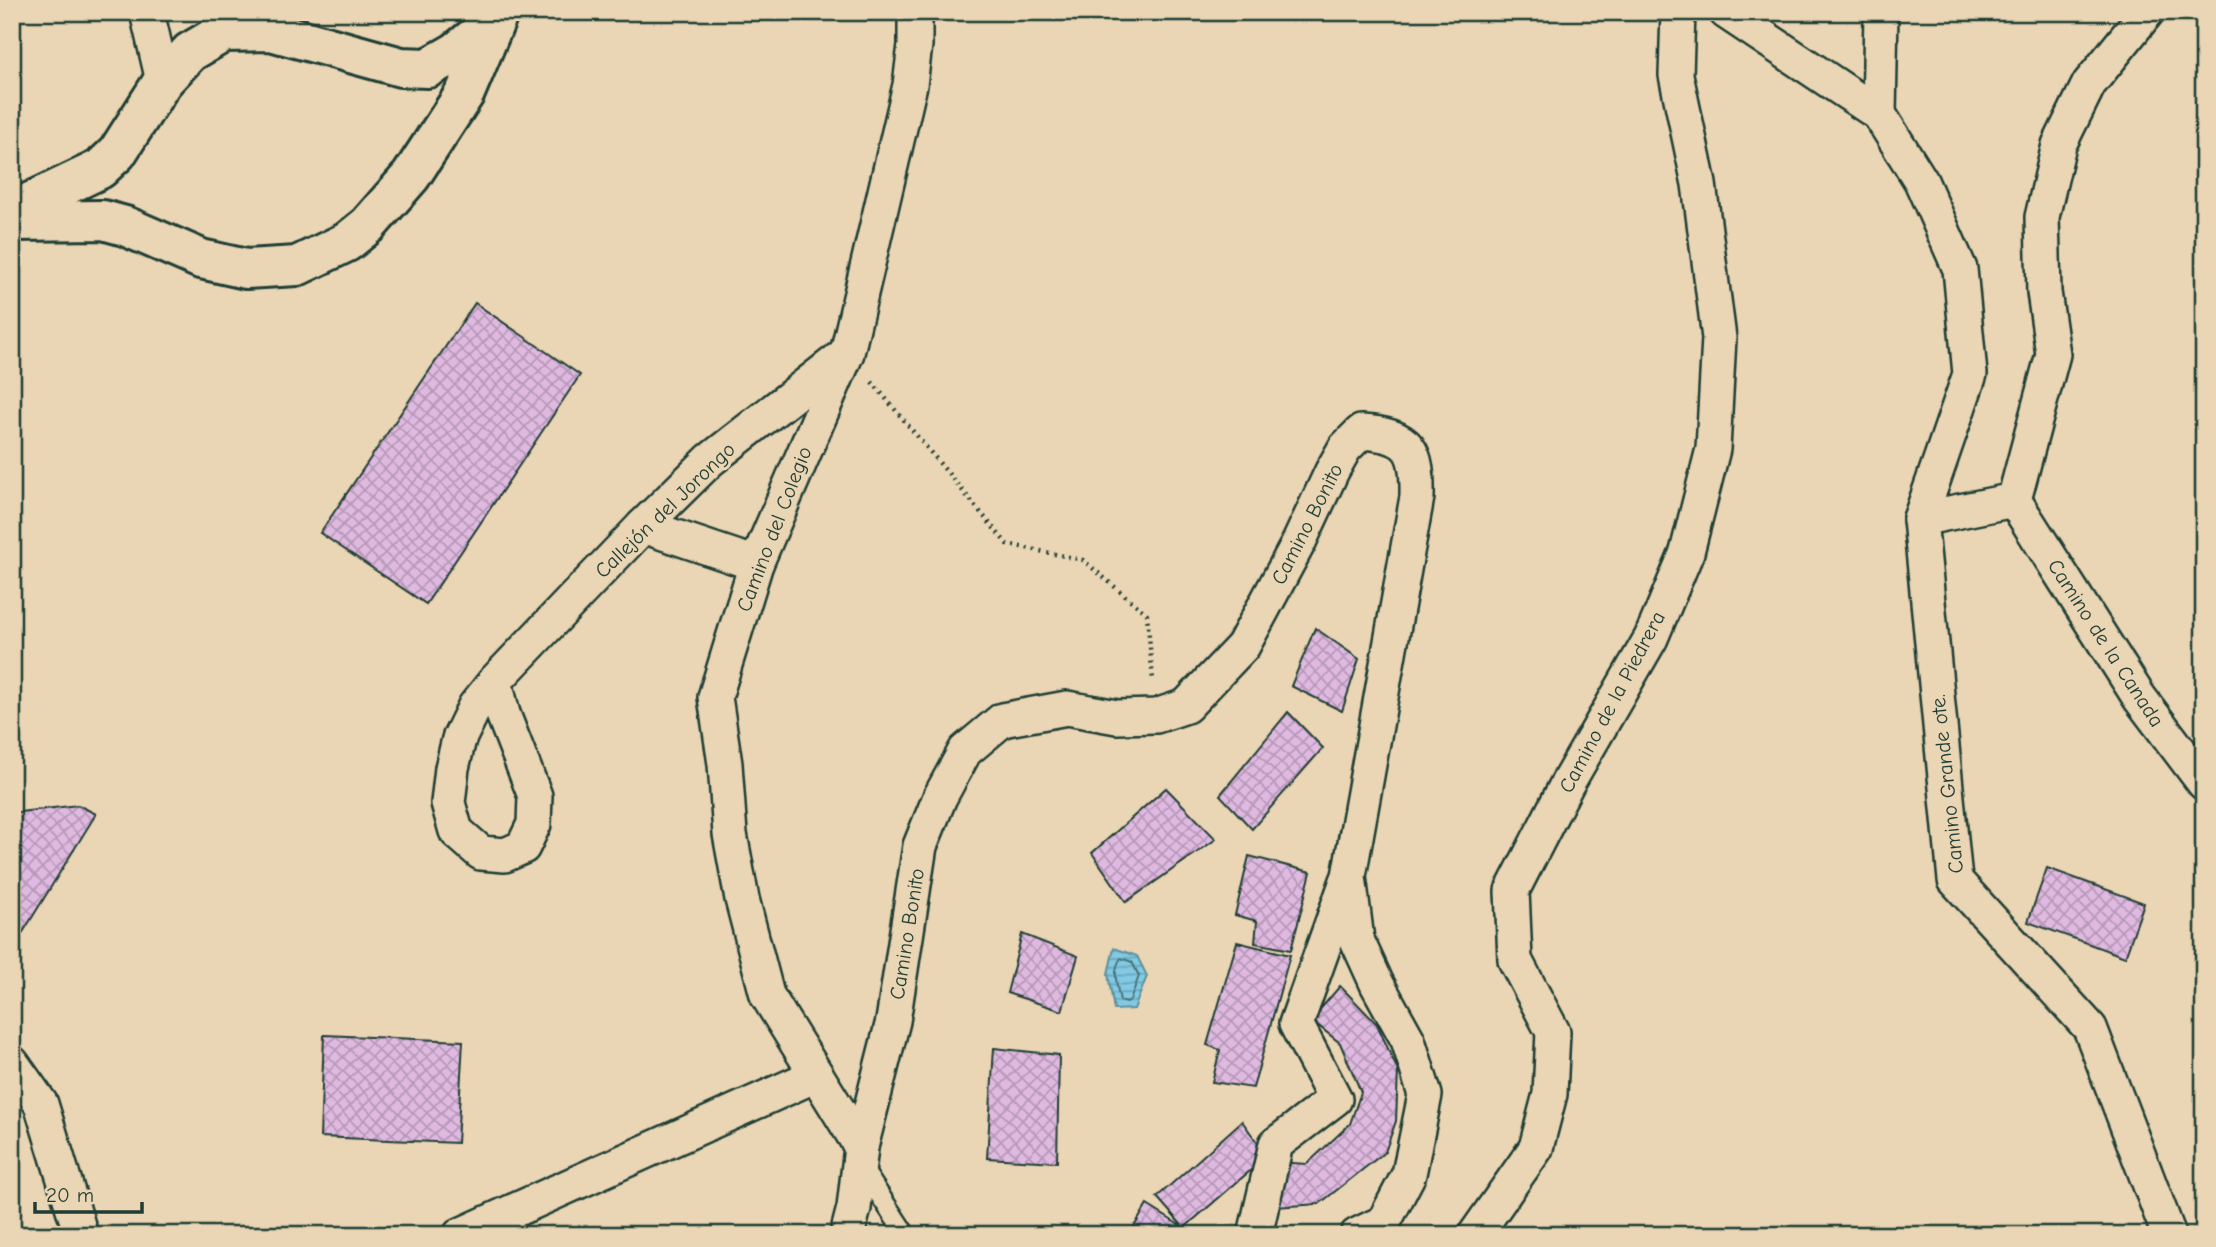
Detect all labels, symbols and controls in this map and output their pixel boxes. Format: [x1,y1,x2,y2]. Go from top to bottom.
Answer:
street label: Callejón del Jorongo [590,437,740,583]
street label: Camino del Colegio [731,443,817,615]
street label: Camino Bonito [1266,459,1348,589]
street label: Camino de la Canada [2043,555,2169,731]
street label: Camino de la Piedrera [1554,607,1670,797]
street label: Camino Grande ote. [1926,693,1968,875]
street label: Camino Bonito [885,867,929,1001]
scale bar [35,1170,142,1214]
text: 20 m [46,1183,94,1207]

